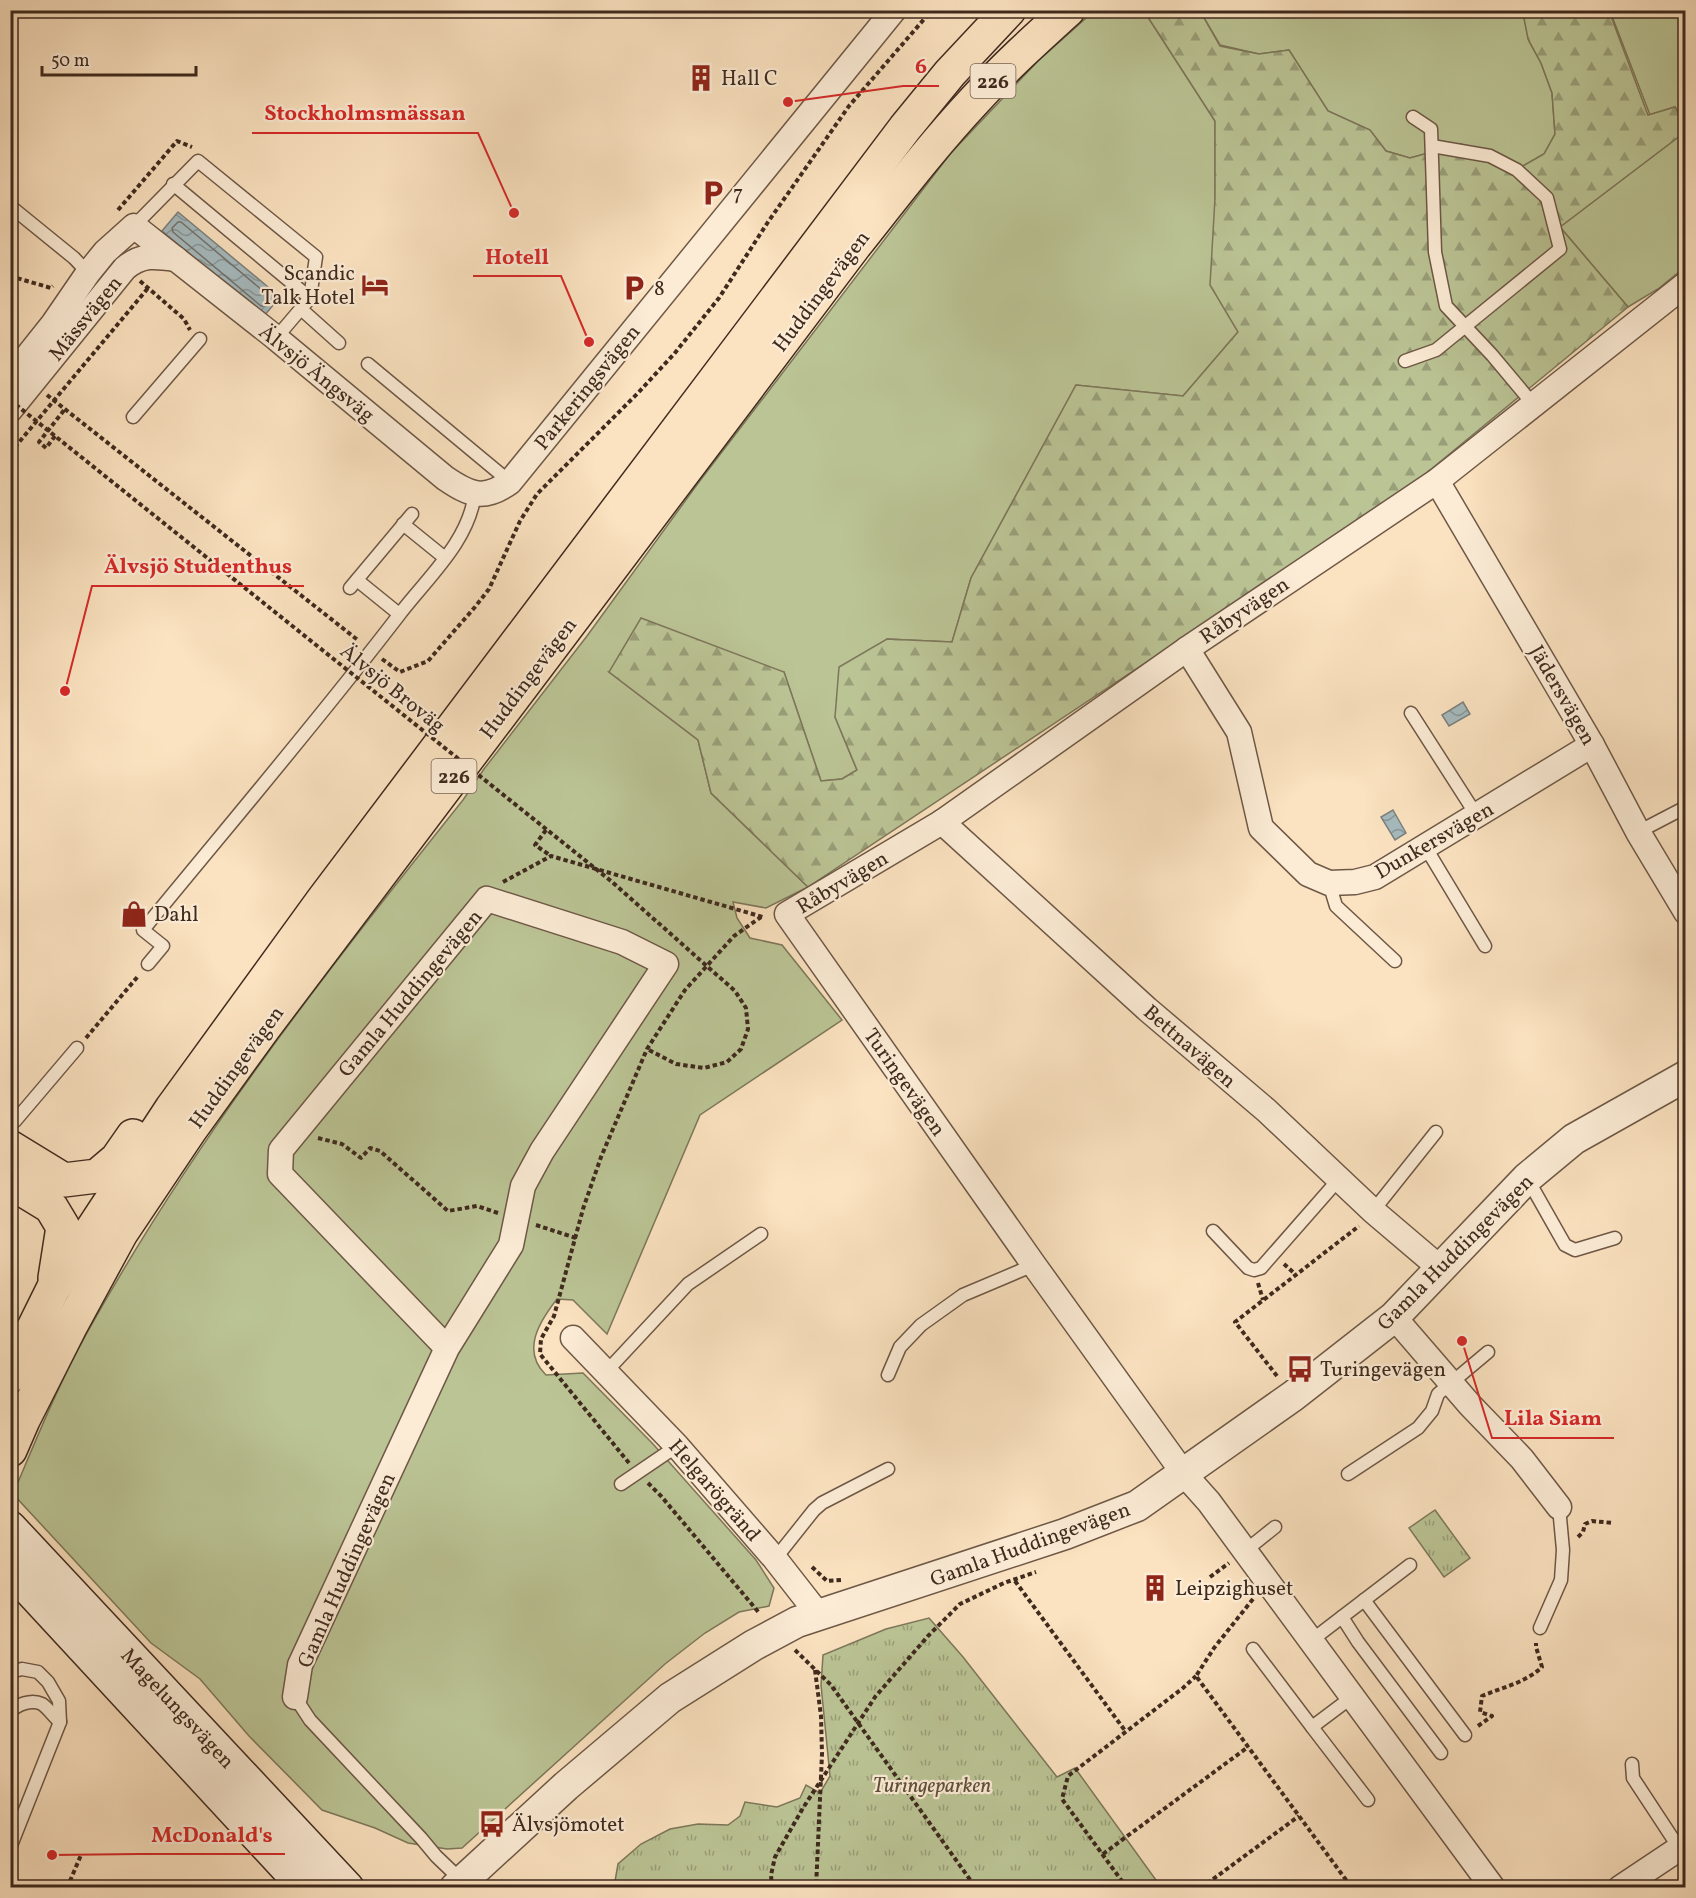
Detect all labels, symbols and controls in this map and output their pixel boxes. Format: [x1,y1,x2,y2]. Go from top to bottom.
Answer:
scale bar [42,39,196,77]
callout: 6 [903,46,939,86]
text: 50 m [51,49,90,74]
text: 6 [915,52,927,83]
building icon: Hall C [686,63,716,93]
road number: 226 [970,64,1016,98]
place label: Hall C [721,65,778,94]
callout: Stockholmsmässan [252,93,478,133]
text: Stockholmsmässan [264,99,466,130]
parking icon: 7 [698,178,728,208]
place label: 7 [733,180,743,209]
street label: Huddingevägen [767,225,878,359]
callout: Hotell [473,236,561,276]
text: Hotell [485,243,549,274]
place label: Scandic Talk Hotel [261,260,355,313]
street label: Mässvägen [43,270,130,368]
hotel icon: Scandic Talk Hotel [360,270,390,300]
parking icon: 8 [619,273,649,303]
place label: 8 [654,275,665,304]
street label: Älvsjö Ängsväg [252,318,380,430]
street label: Parkeringsvägen [528,319,648,457]
callout: Älvsjö Studenthus [92,546,304,586]
text: Älvsjö Studenthus [104,552,292,583]
street label: Råbyvägen [1194,571,1295,652]
street label: Huddingevägen [474,612,585,746]
street label: Älvsjö Broväg [333,638,451,741]
street label: Jädersvägen [1521,640,1602,751]
road number: 226 [432,759,476,793]
street label: Dunkersvägen [1370,796,1500,887]
street label: Råbyvägen [791,845,894,922]
shop icon: Dahl [119,899,149,929]
place label: Dahl [154,901,199,930]
street label: Gamla Huddingevägen [332,904,490,1084]
street label: Bettnavägen [1136,999,1242,1096]
street label: Huddingevägen [183,1001,292,1135]
street label: Turingevägen [856,1023,952,1143]
street label: Gamla Huddingevägen [1371,1168,1541,1338]
bus stop icon: Turingevägen [1285,1354,1315,1384]
place label: Turingevägen [1320,1356,1446,1385]
callout: Lila Siam [1492,1398,1614,1438]
text: Lila Siam [1504,1404,1602,1435]
street label: Helgarögränd [661,1433,767,1549]
street label: Gamla Huddingevägen [291,1468,403,1673]
street label: Gamla Huddingevägen [927,1496,1135,1595]
building icon: Leipzighuset [1140,1573,1170,1603]
place label: Leipzighuset [1175,1575,1293,1604]
street label: Magelungsvägen [113,1642,241,1776]
park label: Turingeparken [873,1772,991,1801]
bus stop icon: Älvsjömotet [477,1809,507,1839]
place label: Älvsjömotet [512,1811,625,1840]
callout: McDonald's [139,1814,285,1854]
text: McDonald's [151,1821,273,1852]

